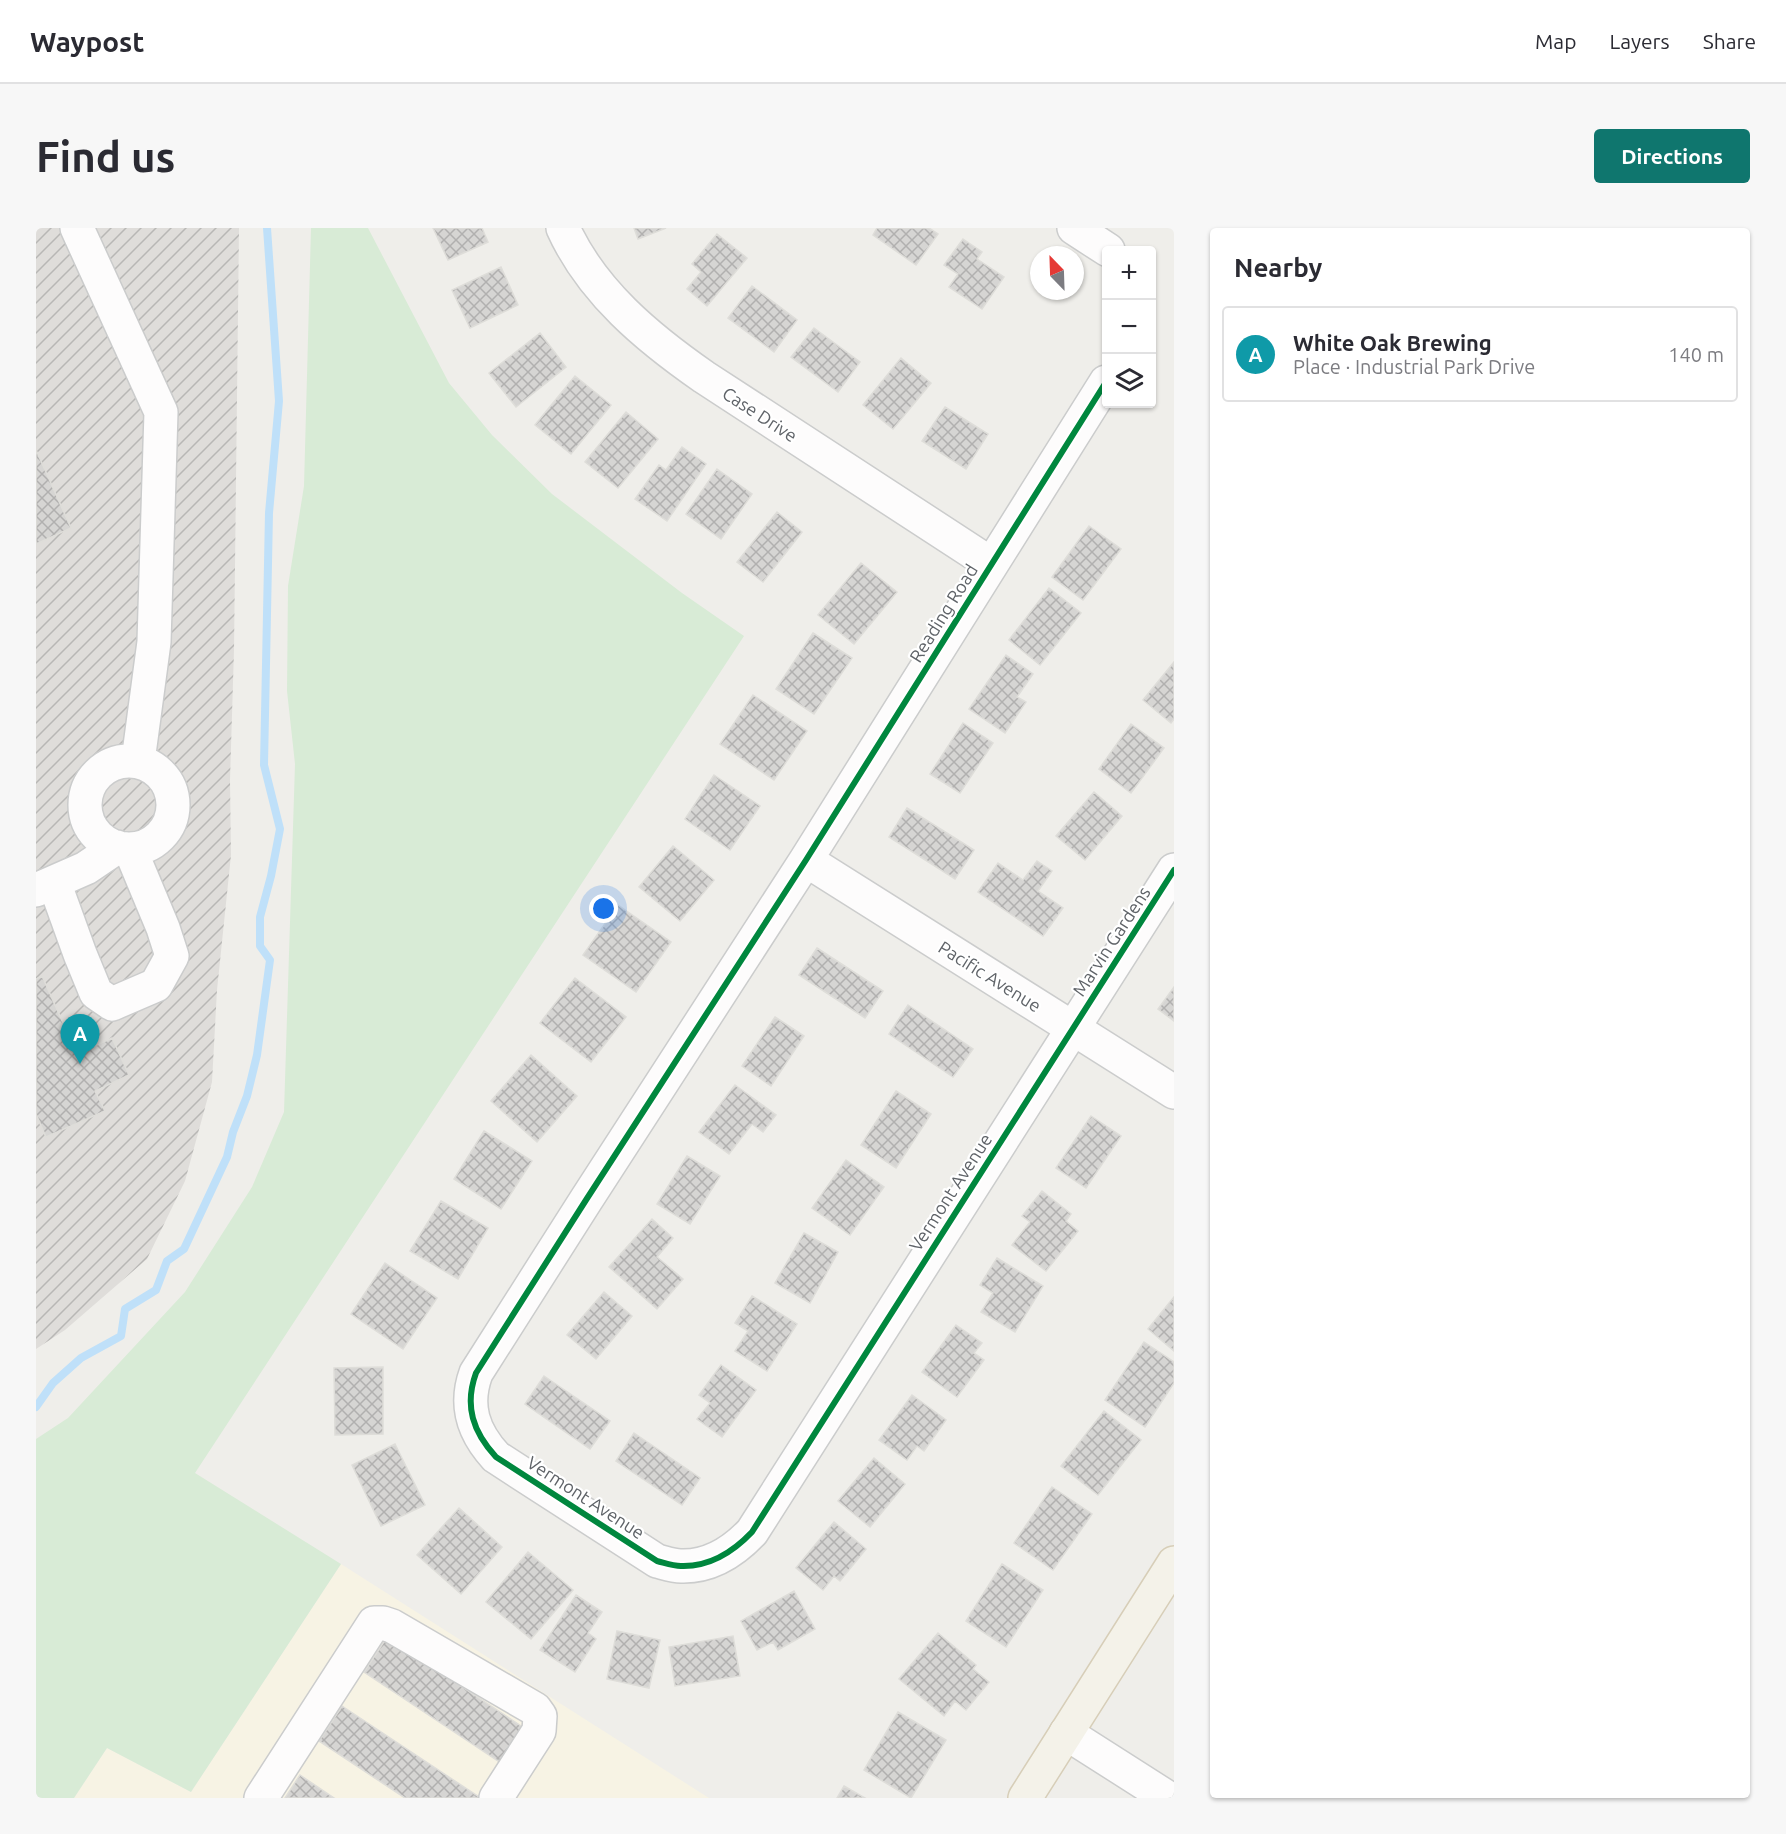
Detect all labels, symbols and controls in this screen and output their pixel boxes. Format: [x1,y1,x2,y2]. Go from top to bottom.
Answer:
text: Waypost [30,26,144,57]
text: Map [1535,29,1576,53]
text: Layers [1609,29,1670,53]
text: Share [1703,29,1756,53]
button: Directions [1594,129,1750,183]
text: Find us [36,133,175,180]
north arrow [1030,246,1084,300]
map controls [1102,246,1156,408]
button: + [1102,246,1156,300]
text: Nearby [1234,253,1322,282]
button: − [1102,300,1156,354]
text: White Oak Brewing [1293,330,1492,355]
text: A [1248,343,1263,366]
text: 140 m [1668,343,1724,366]
button: layers [1102,354,1156,408]
text: Place · Industrial Park Drive [1293,355,1535,378]
street label: Case Drive [719,383,801,445]
street label: Reading Road [905,560,981,666]
street label: Marvin Gardens [1068,882,1154,999]
your location [589,894,618,923]
street label: Pacific Avenue [935,937,1045,1015]
pin: A [60,1014,99,1064]
street label: Vermont Avenue [905,1130,995,1254]
street label: Vermont Avenue [524,1452,648,1542]

